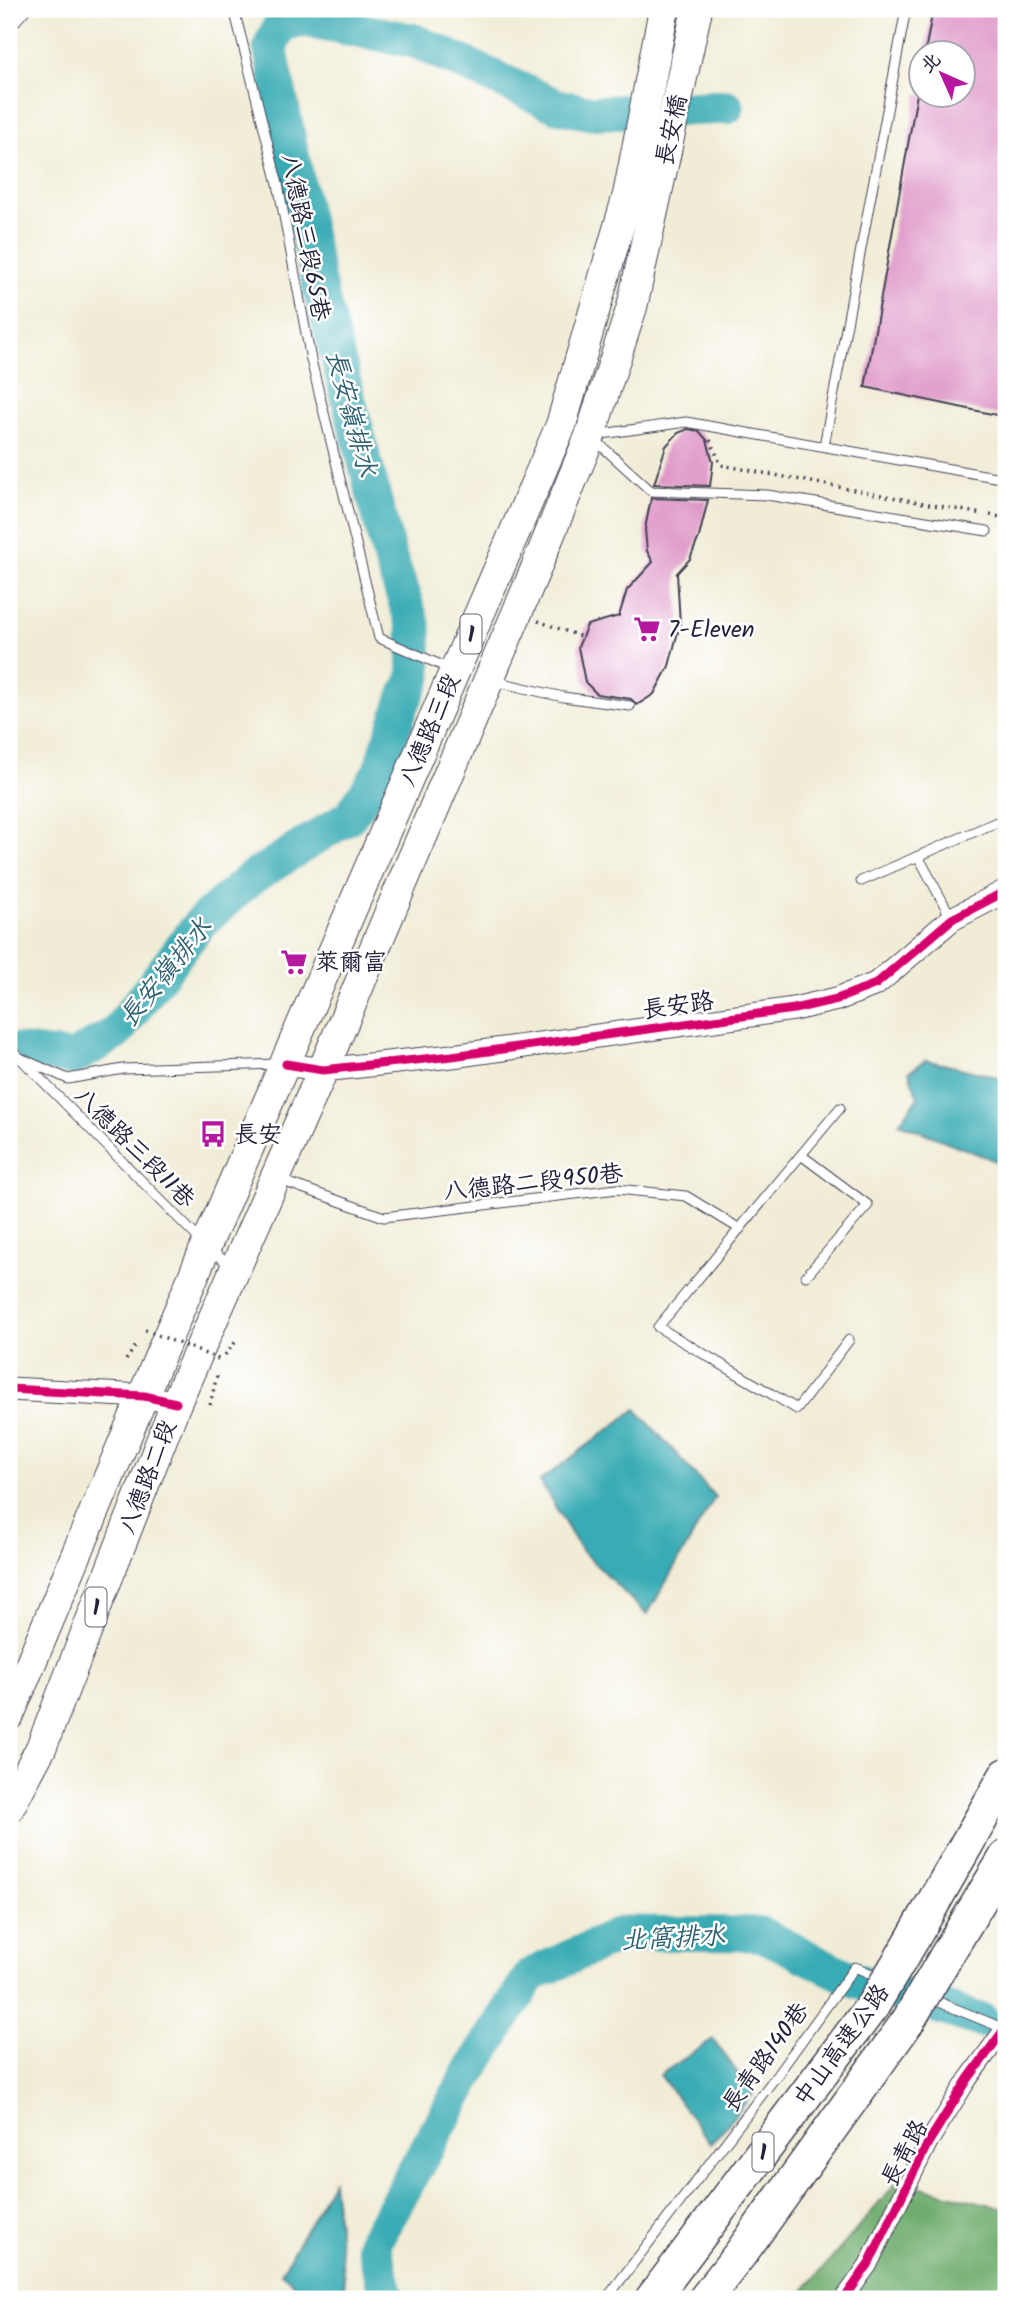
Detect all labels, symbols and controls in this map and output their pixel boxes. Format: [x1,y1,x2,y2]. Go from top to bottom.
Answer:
north arrow [906,38,976,108]
text: 北 [914,46,949,81]
street label: 長安橋 [646,91,699,170]
street label: 八德路三段65巷 [269,150,340,325]
water label: 長安嶺排水 [313,345,387,483]
place label: 7-Eleven [668,611,755,650]
road number: 1 [461,614,482,654]
supermarket icon: 7-Eleven [632,614,662,644]
street label: 八德路三段 [389,668,472,793]
water label: 長安嶺排水 [109,909,224,1037]
place label: 萊爾富 [315,944,387,983]
supermarket icon: 萊爾富 [279,947,309,977]
street label: 長安路 [640,982,717,1031]
street label: 八德路三段11巷 [64,1078,204,1218]
place label: 長安 [234,1116,282,1155]
bus stop icon: 長安 [198,1119,228,1149]
street label: 八德路二段950巷 [441,1155,625,1212]
street label: 八德路二段 [109,1415,188,1541]
road number: 1 [86,1588,106,1626]
water label: 北窩排水 [620,1915,727,1963]
street label: 中山高速公路 [784,1976,900,2116]
street label: 長青路140巷 [713,1994,820,2121]
street label: 長青路 [871,2113,939,2195]
road number: 1 [752,2132,774,2172]

